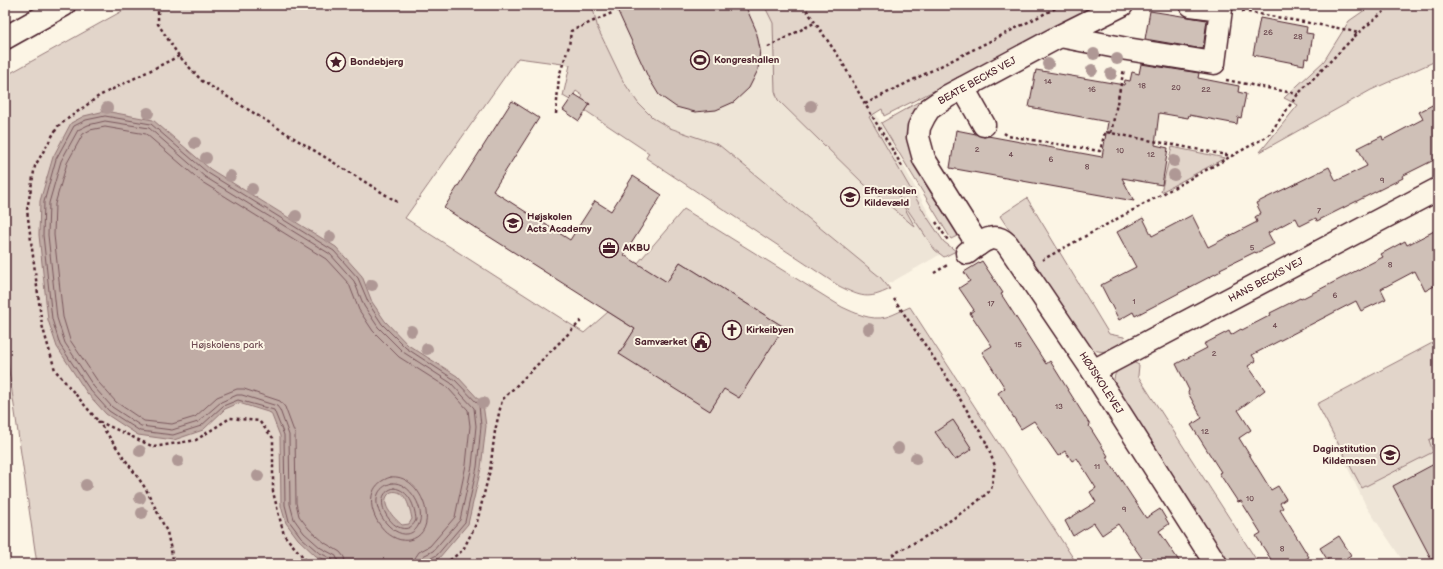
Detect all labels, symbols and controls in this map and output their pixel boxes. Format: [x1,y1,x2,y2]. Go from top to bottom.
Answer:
house number: 26 [1263,28,1273,37]
house number: 28 [1293,32,1303,41]
sports icon: Kongreshallen [689,49,711,71]
place icon: Bondebjerg [325,51,347,73]
place label: Kongreshallen [714,54,780,66]
street label: BEATE BECKS VEJ [936,54,1019,107]
place label: Bondebjerg [350,56,404,68]
house number: 14 [1044,77,1052,86]
house number: 18 [1138,81,1146,90]
house number: 20 [1171,83,1181,92]
house number: 16 [1088,85,1096,94]
house number: 22 [1201,85,1211,94]
house number: 2 [975,145,980,154]
house number: 10 [1116,146,1124,155]
house number: 4 [1009,150,1014,159]
house number: 12 [1147,150,1155,159]
house number: 6 [1049,155,1054,164]
house number: 8 [1085,162,1090,171]
house number: 9 [1380,176,1385,185]
place label: Efterskolen Kildevæld [864,185,917,209]
school or university icon: Efterskolen Kildevæld [839,186,861,208]
house number: 7 [1317,206,1321,215]
place label: Højskolen Acts Academy [526,211,592,235]
school or university icon: Højskolen Acts Academy [502,212,524,234]
office icon: AKBU [598,237,620,259]
place label: AKBU [622,242,650,254]
house number: 5 [1250,243,1255,252]
street label: HANS BECKS VEJ [1226,255,1306,305]
house number: 8 [1388,260,1393,269]
house number: 6 [1333,291,1338,300]
house number: 1 [1132,297,1136,306]
house number: 17 [987,299,995,308]
church icon: Kirkeibyen [721,319,743,341]
house number: 4 [1273,321,1278,330]
place label: Kirkeibyen [746,324,794,336]
public building icon: Samværket [690,331,712,353]
place label: Samværket [635,336,688,348]
park label: Højskolens park [191,339,263,351]
house number: 15 [1014,340,1022,349]
house number: 2 [1212,349,1217,358]
street label: HØJSKOLEVEJ [1077,350,1126,417]
house number: 13 [1055,402,1063,411]
house number: 12 [1201,427,1209,436]
place label: Daginstitution Kildemosen [1313,443,1376,467]
school or university icon: Daginstitution Kildemosen [1379,444,1401,466]
house number: 11 [1094,462,1100,471]
house number: 10 [1246,494,1254,503]
house number: 9 [1122,505,1127,514]
house number: 8 [1280,544,1285,553]

